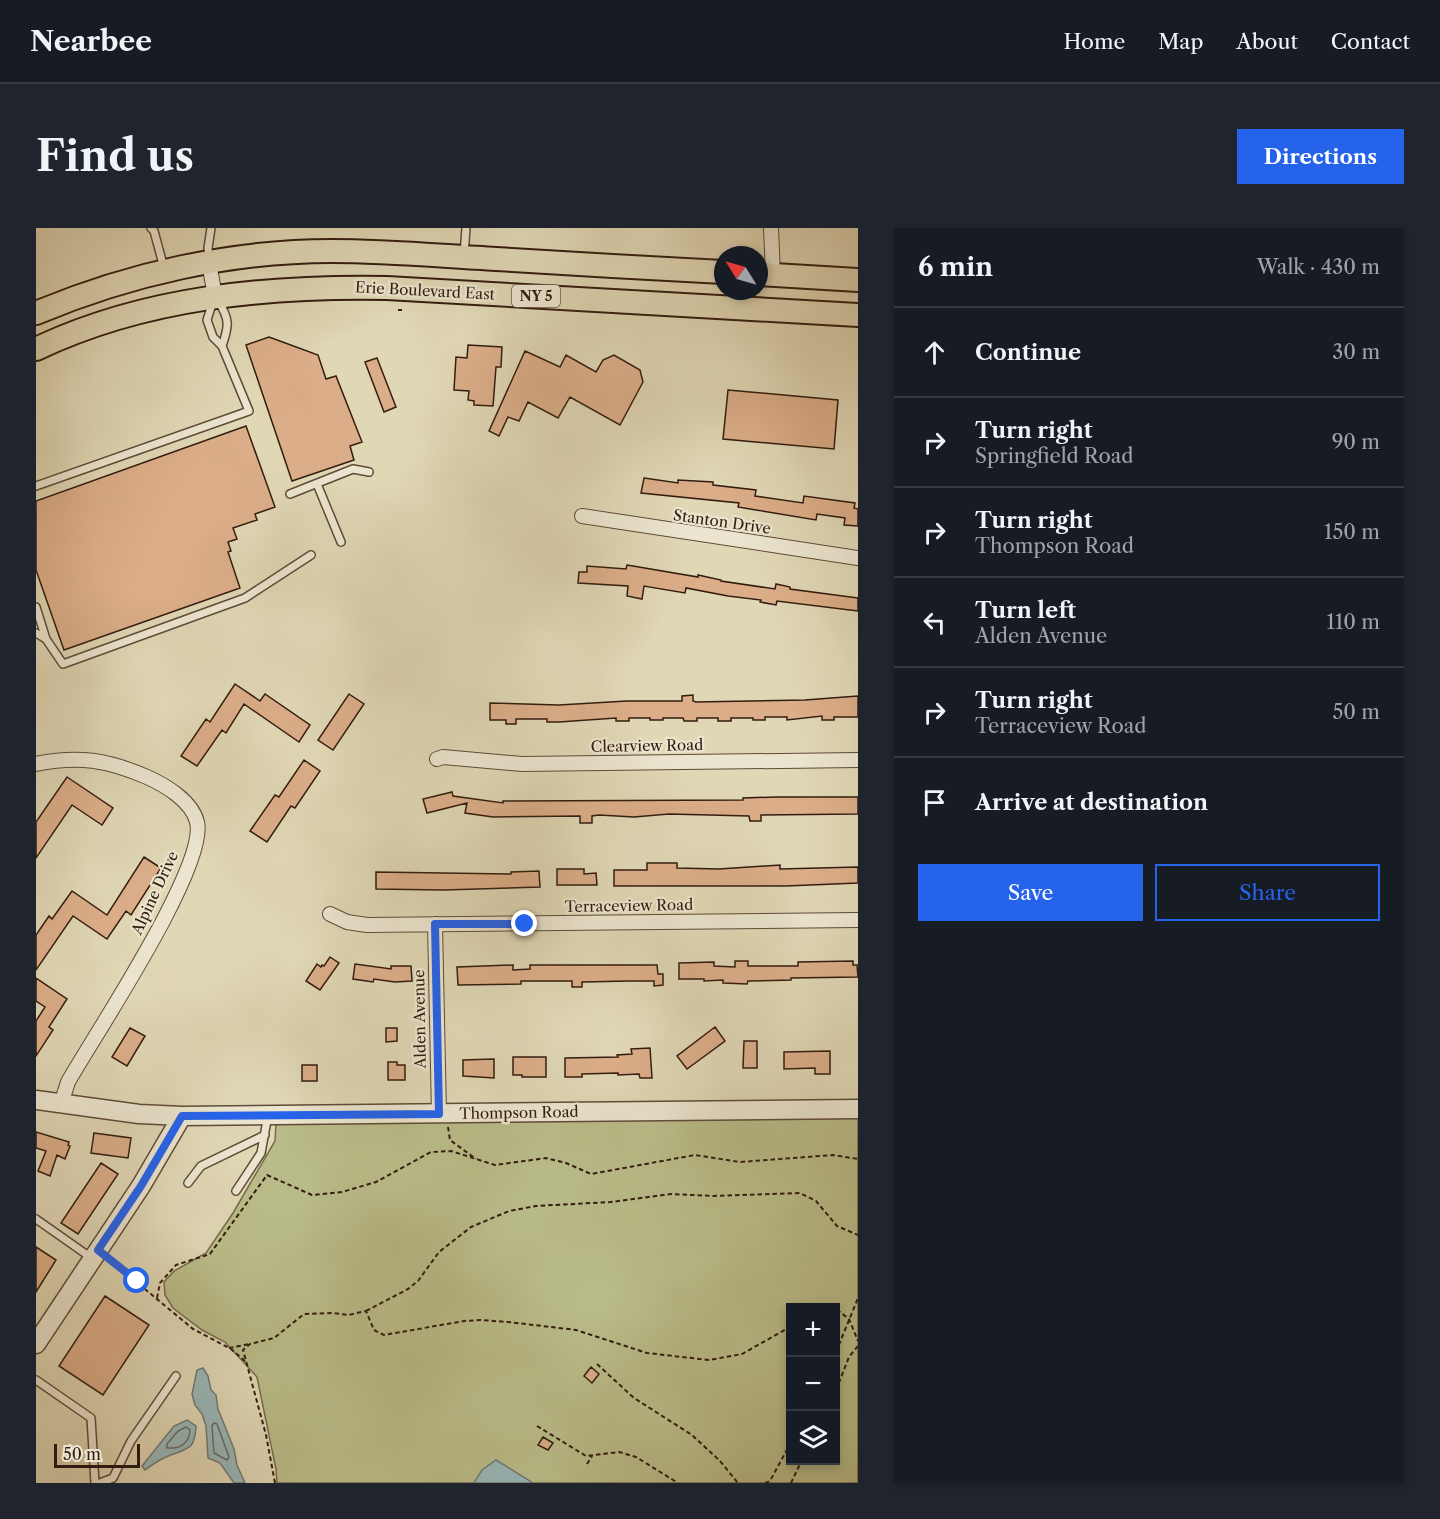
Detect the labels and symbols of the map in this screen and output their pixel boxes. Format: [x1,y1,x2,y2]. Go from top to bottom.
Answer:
north arrow [714,246,768,300]
street label: Erie Boulevard East [355,277,496,304]
road number: NY 5 [512,285,560,307]
street label: Stanton Drive [672,505,772,538]
street label: Clearview Road [591,735,703,756]
street label: Alpine Drive [126,848,182,939]
street label: Terraceview Road [565,895,693,916]
route end [511,910,537,936]
street label: Alden Avenue [409,969,430,1070]
street label: Thompson Road [459,1102,579,1123]
route start [123,1267,149,1293]
scale bar [54,1441,140,1468]

